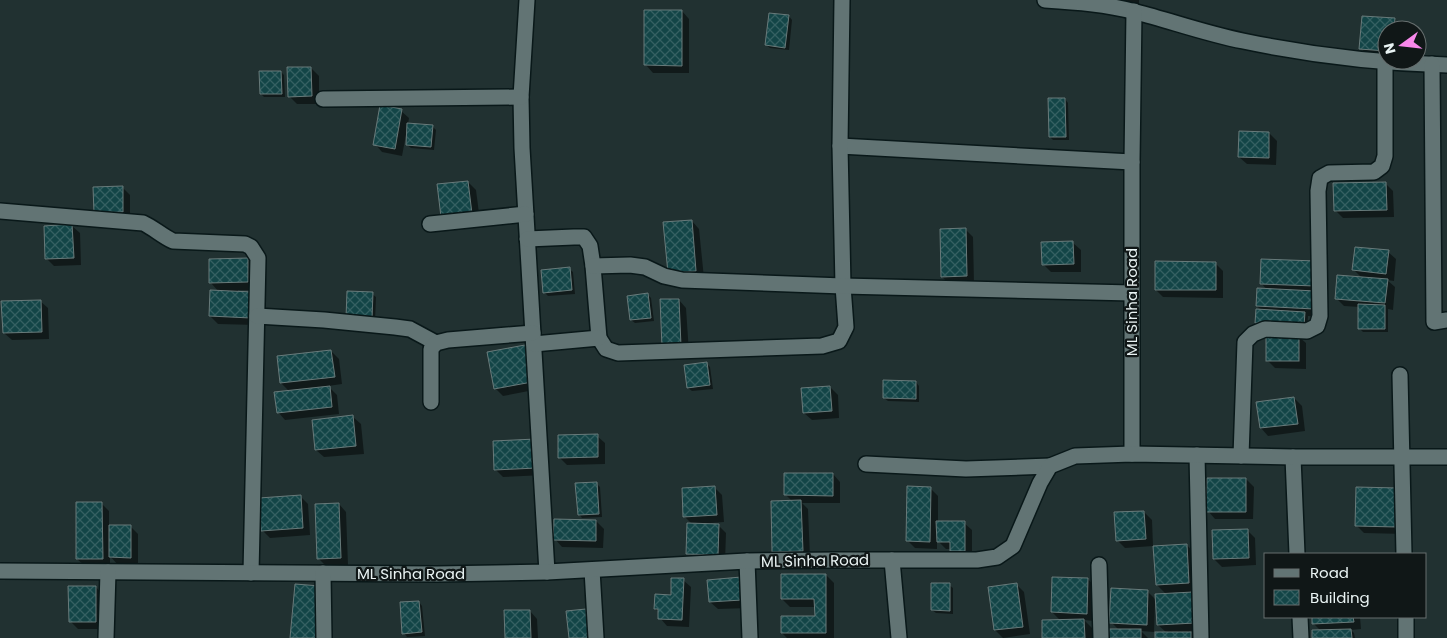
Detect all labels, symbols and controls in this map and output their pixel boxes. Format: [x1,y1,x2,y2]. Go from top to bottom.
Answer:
north arrow [1377,20,1427,70]
text: N [1378,41,1400,56]
street label: ML Sinha Road [1121,248,1142,356]
street label: ML Sinha Road [761,549,869,572]
legend [1264,553,1427,618]
text: Road [1310,562,1349,583]
street label: ML Sinha Road [357,563,465,584]
text: Building [1310,587,1370,608]

